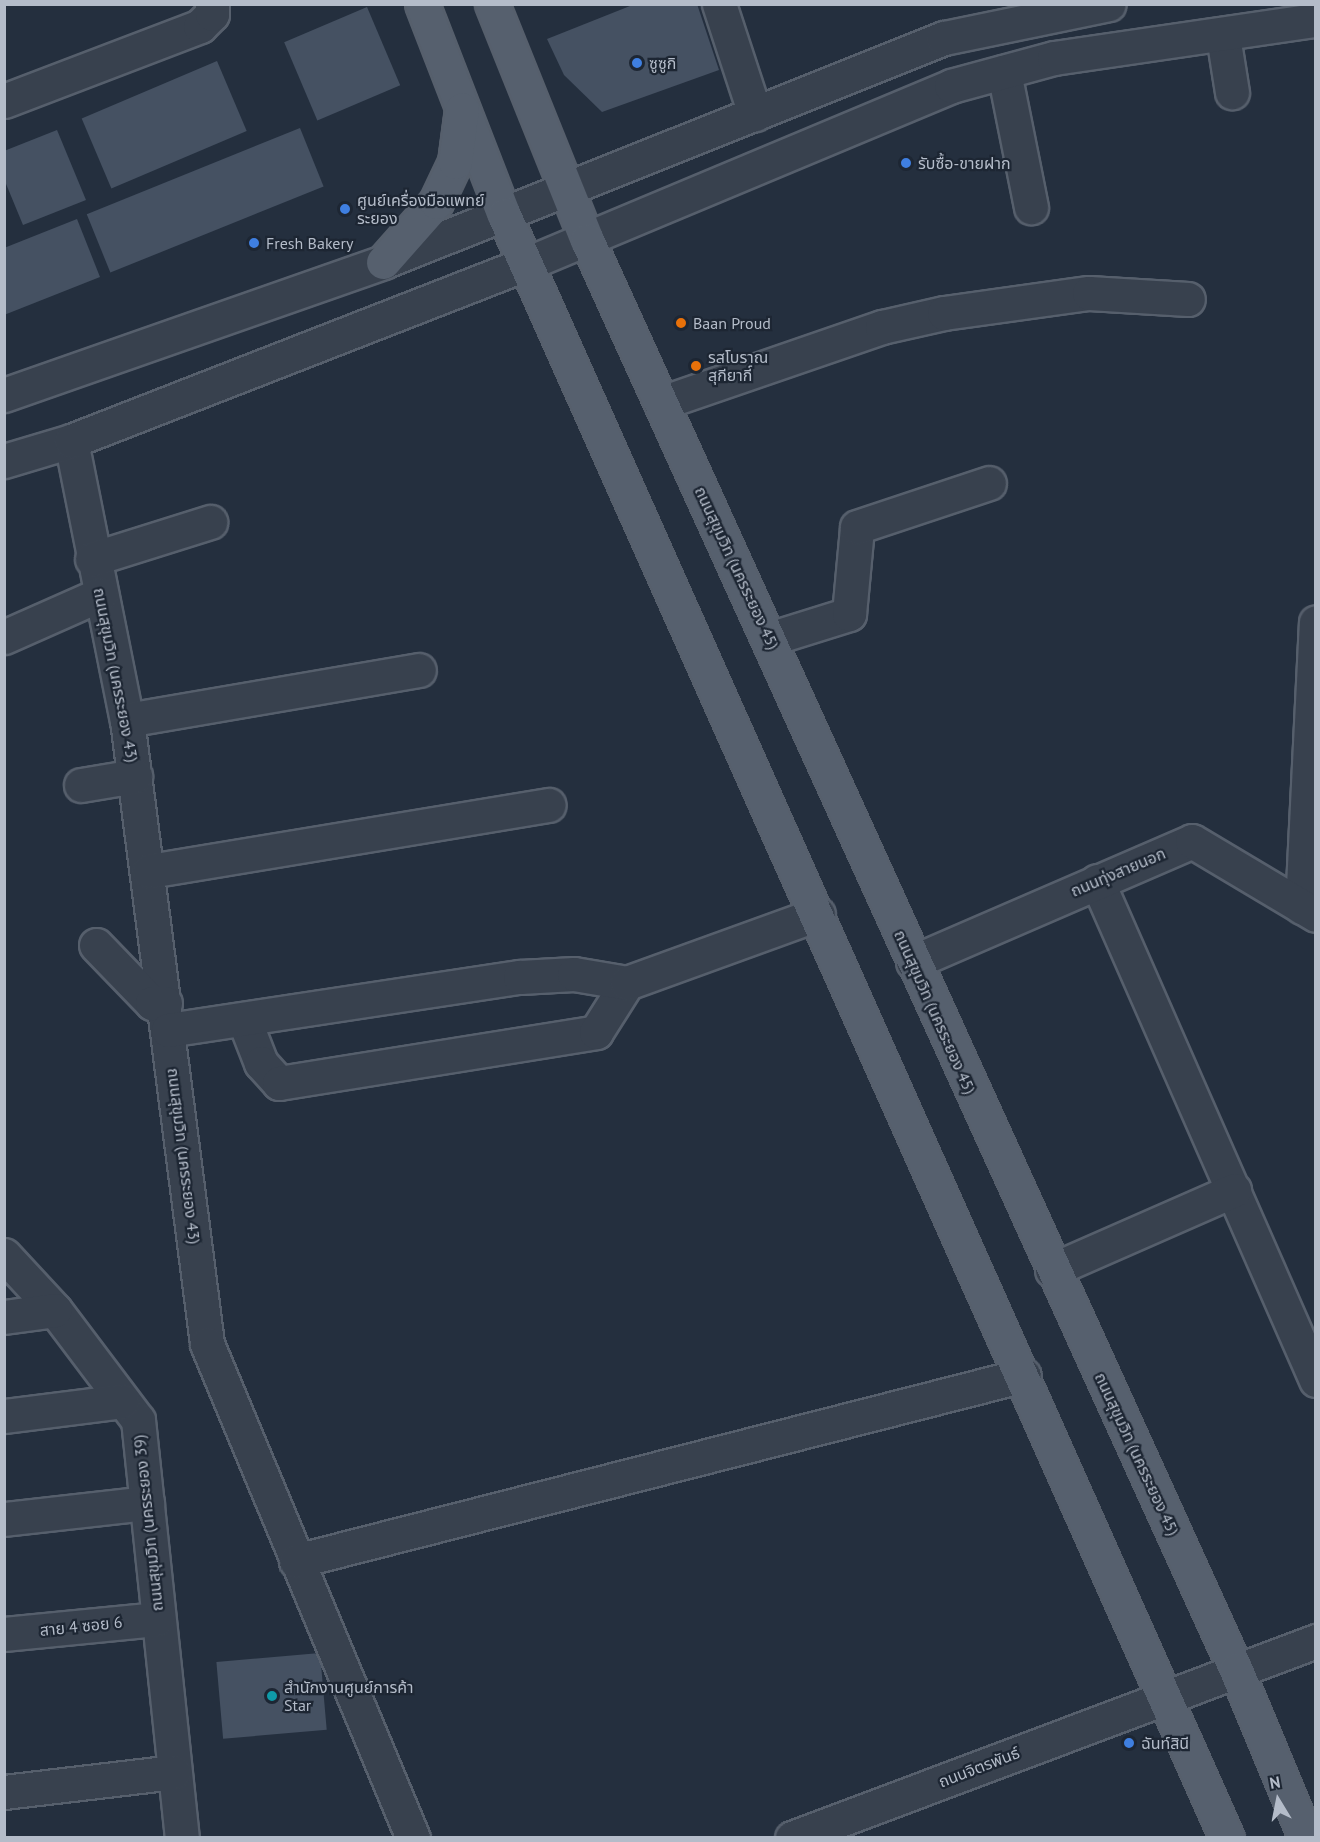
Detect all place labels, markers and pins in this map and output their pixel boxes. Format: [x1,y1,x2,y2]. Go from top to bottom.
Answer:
place label: ซูซูกิ [649,53,676,73]
marker: ซูซูกิ [630,56,644,70]
place label: รับซื้อ-ขายฝาก [918,153,1011,173]
marker: รับซื้อ-ขายฝาก [899,156,913,170]
place label: ศูนย์เครื่องมือแพทย์ ระยอง [357,190,484,228]
marker: ศูนย์เครื่องมือแพทย์ ระยอง [338,202,352,216]
place label: Fresh Bakery [266,233,353,253]
marker: Fresh Bakery [247,236,261,250]
place label: Baan Proud [693,313,771,333]
marker: Baan Proud [674,316,688,330]
place label: รสโบราณ สุกียากี์ [708,347,768,385]
marker: รสโบราณ สุกียากี์ [689,359,703,373]
place label: สำนักงานศูนย์การค้า Star [284,1677,414,1715]
marker: สำนักงานศูนย์การค้า Star [265,1689,279,1703]
place label: ฉันท์สินี [1141,1733,1189,1753]
marker: ฉันท์สินี [1122,1736,1136,1750]

